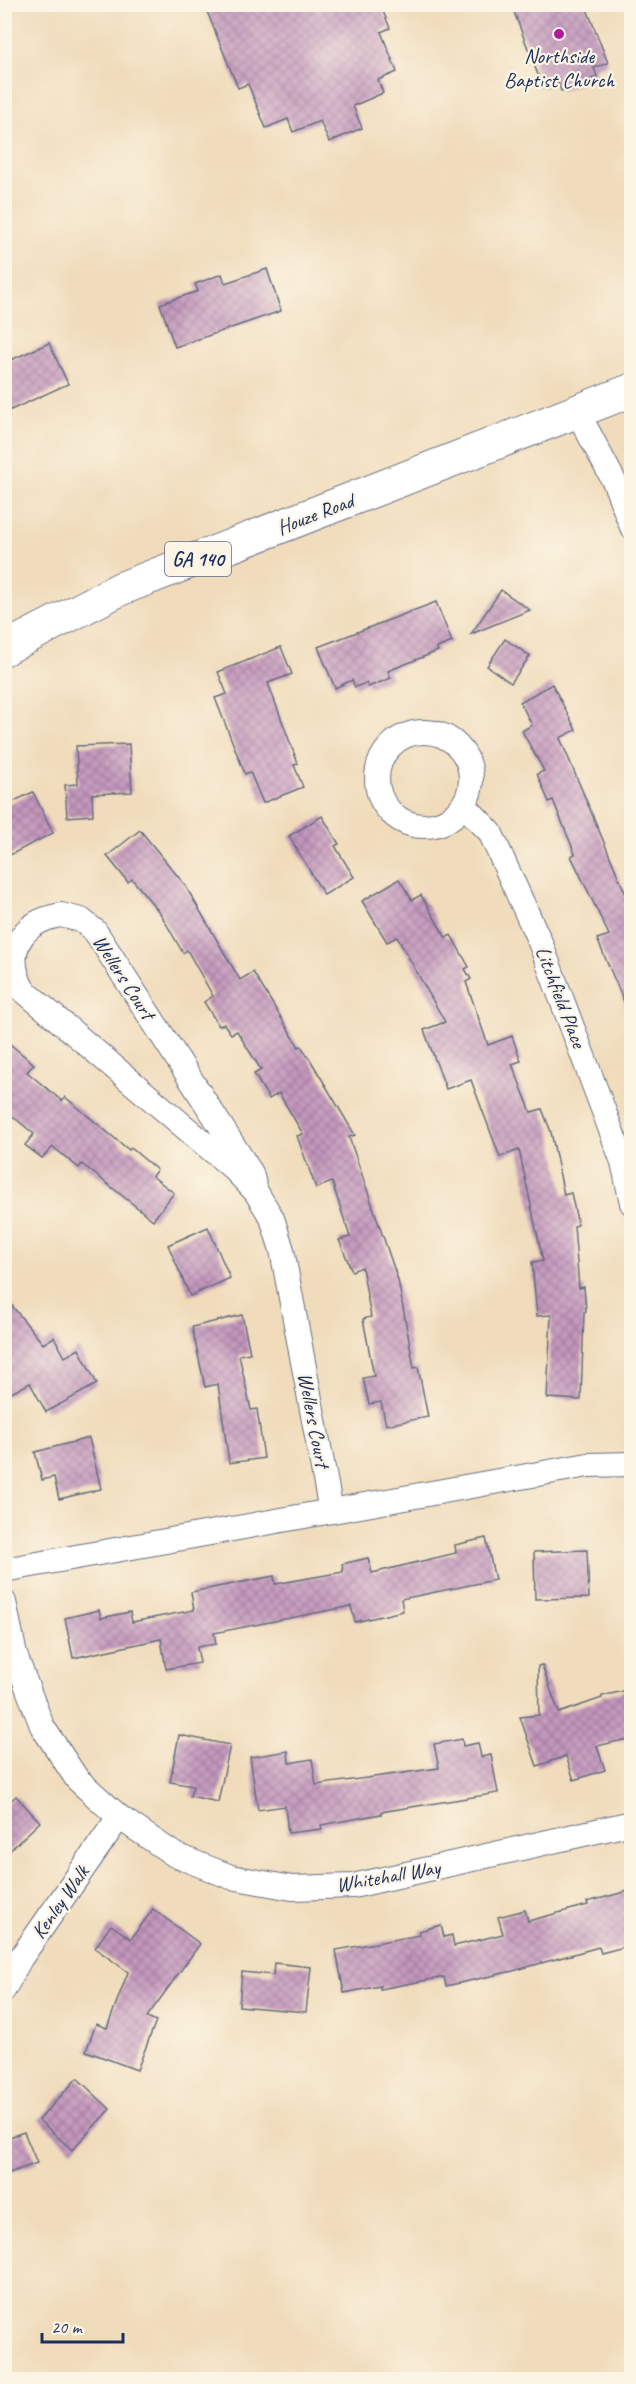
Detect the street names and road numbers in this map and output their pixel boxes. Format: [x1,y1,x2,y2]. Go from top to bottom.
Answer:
street label: Houze Road [273,486,361,540]
road number: GA 140 [165,542,231,576]
street label: Wellers Court [87,930,163,1027]
street label: Litchfield Place [530,943,593,1053]
street label: Wellers Court [292,1371,336,1472]
street label: Whitehall Way [334,1854,444,1898]
street label: Kenley Walk [25,1859,95,1944]

